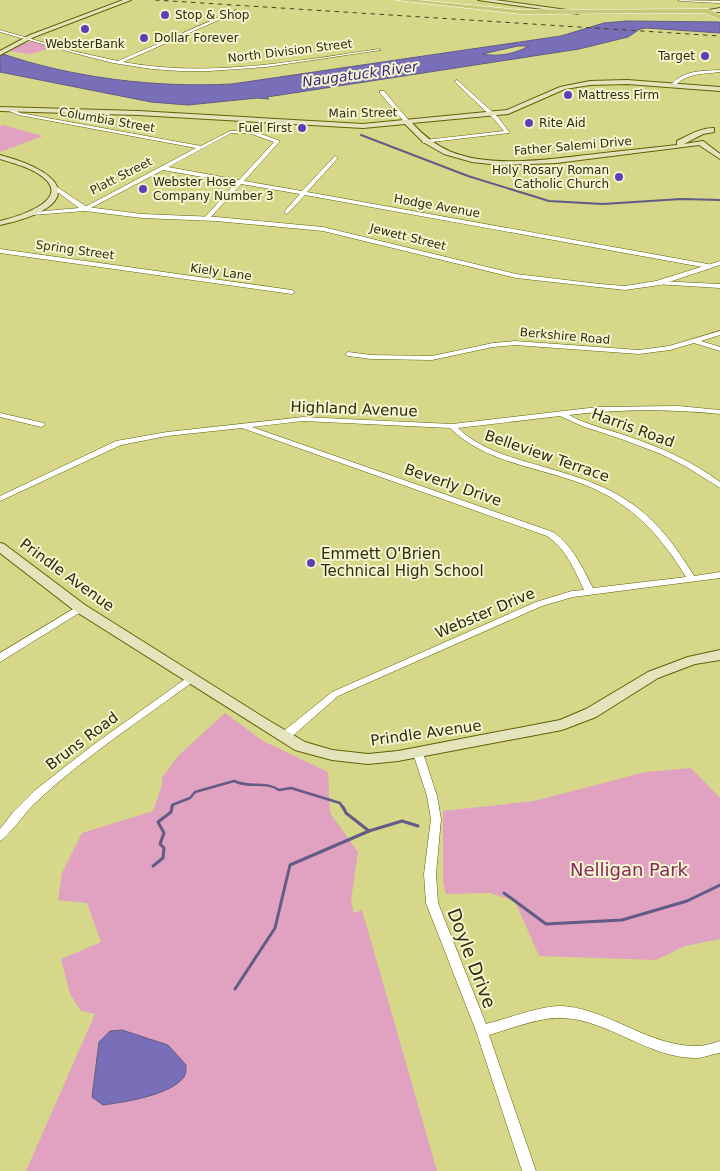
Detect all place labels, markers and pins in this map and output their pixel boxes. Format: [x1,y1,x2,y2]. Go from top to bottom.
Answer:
place label: Stop & Shop [175,8,249,22]
marker: Stop & Shop [159,9,171,21]
marker: WebsterBank [79,23,91,35]
place label: Dollar Forever [154,31,239,45]
marker: Dollar Forever [138,32,150,44]
place label: WebsterBank [45,37,125,51]
place label: Target [657,49,695,63]
marker: Target [699,50,711,62]
place label: Mattress Firm [578,88,659,102]
marker: Mattress Firm [562,89,574,101]
place label: Rite Aid [539,116,586,130]
marker: Rite Aid [523,117,535,129]
place label: Fuel First [238,121,292,135]
marker: Fuel First [296,122,308,134]
place label: Holy Rosary Roman Catholic Church [492,163,609,191]
marker: Holy Rosary Roman Catholic Church [613,171,625,183]
place label: Webster Hose Company Number 3 [153,175,274,203]
marker: Webster Hose Company Number 3 [137,183,149,195]
place label: Emmett O'Brien Technical High School [320,545,484,580]
marker: Emmett O'Brien Technical High School [305,557,317,569]

